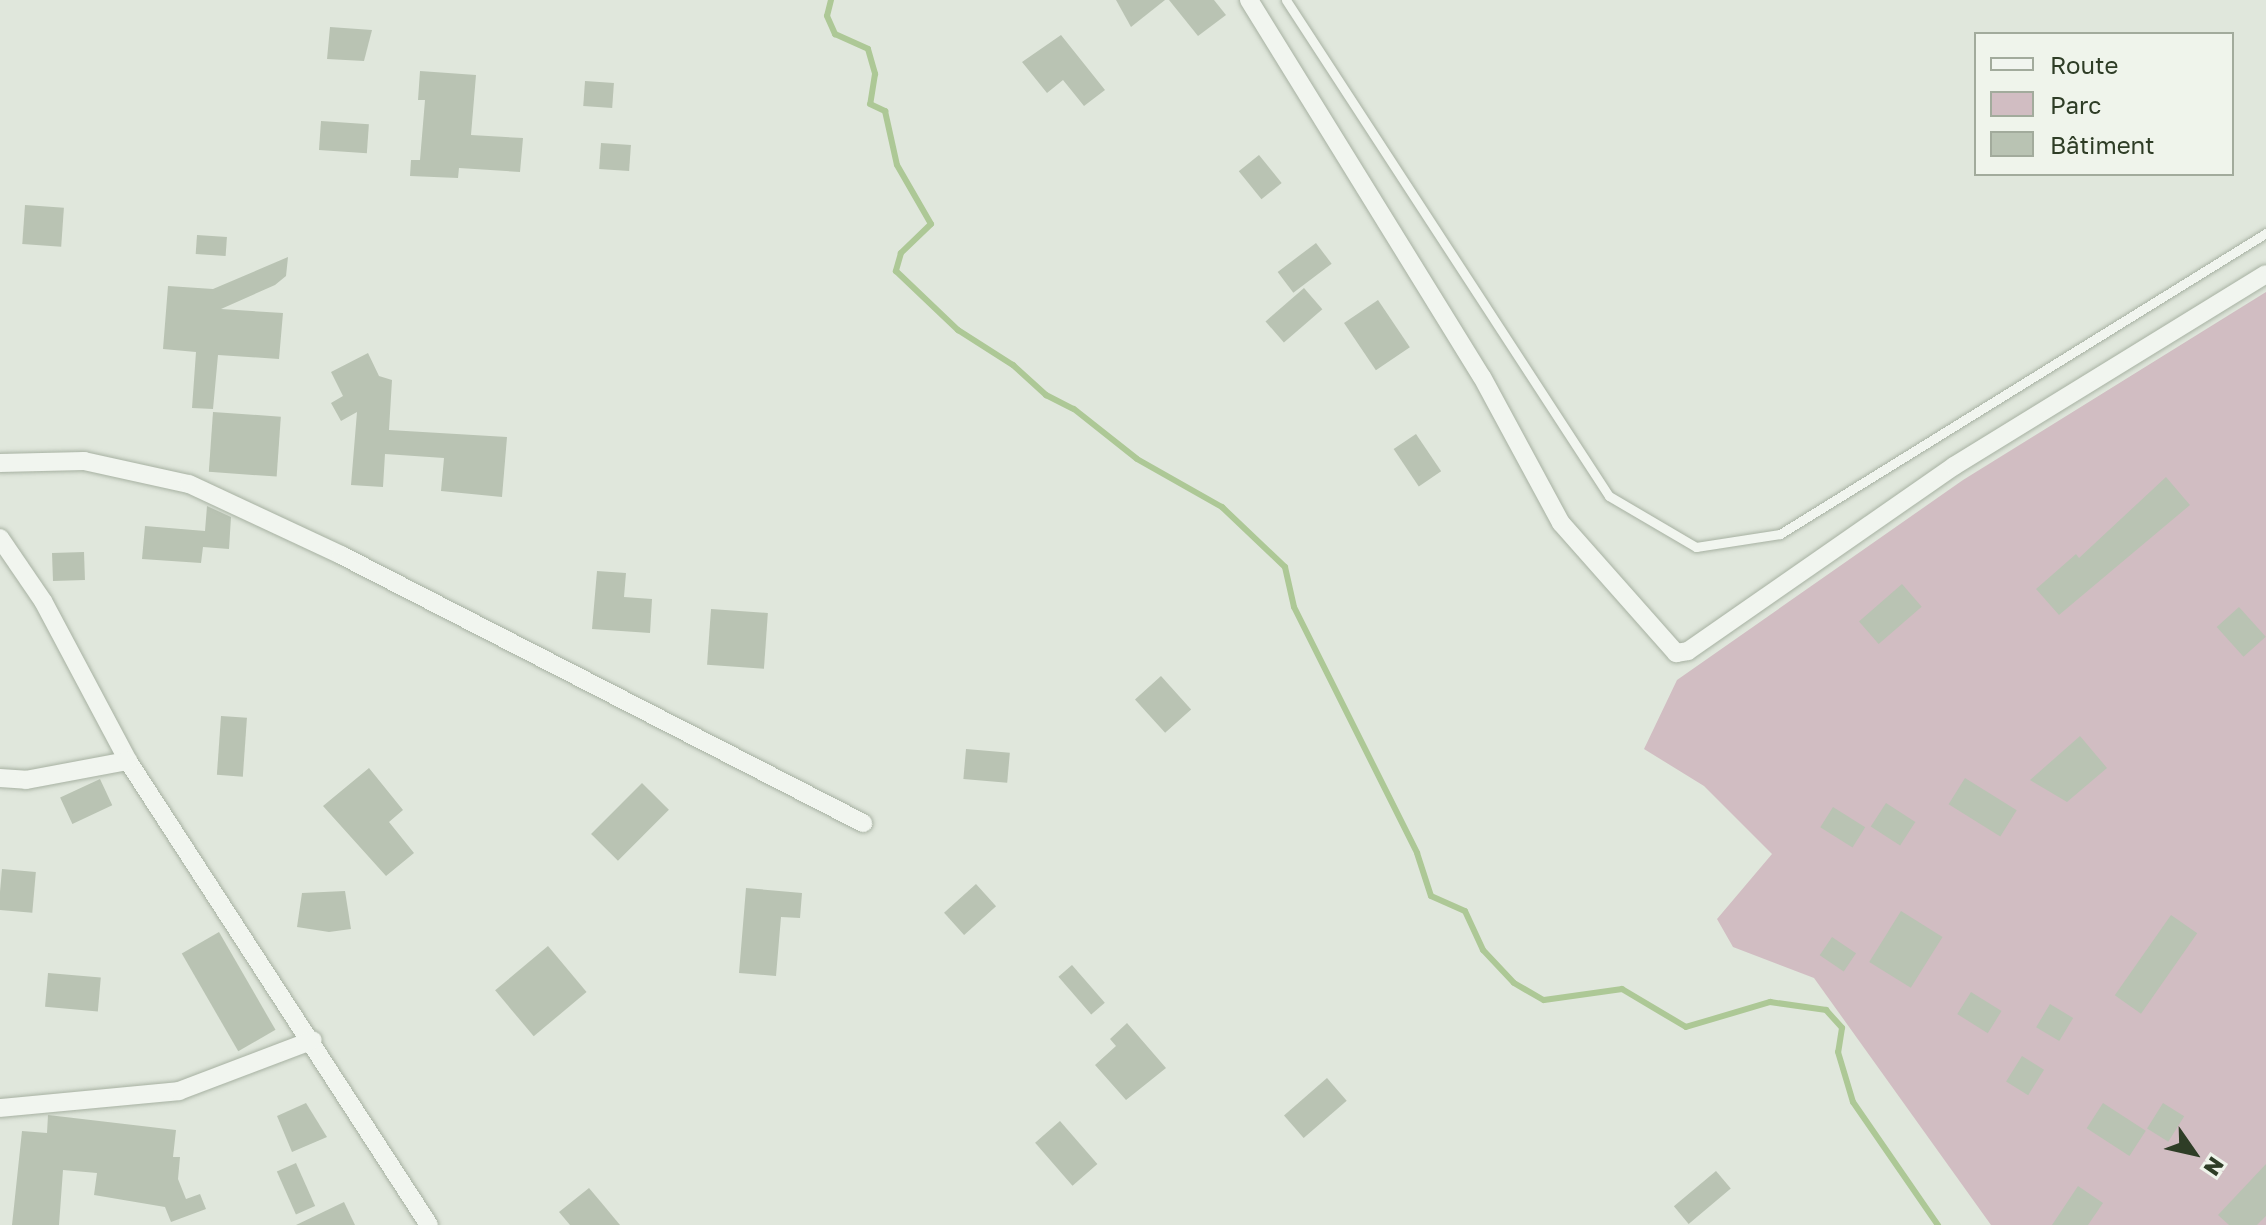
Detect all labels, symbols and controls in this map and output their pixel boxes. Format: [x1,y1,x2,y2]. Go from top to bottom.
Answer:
legend [1974,32,2234,176]
text: Route [2050,50,2119,79]
text: Parc [2050,90,2101,119]
text: Bâtiment [2050,130,2155,159]
north arrow [2154,1113,2234,1193]
text: N [2198,1152,2230,1181]

